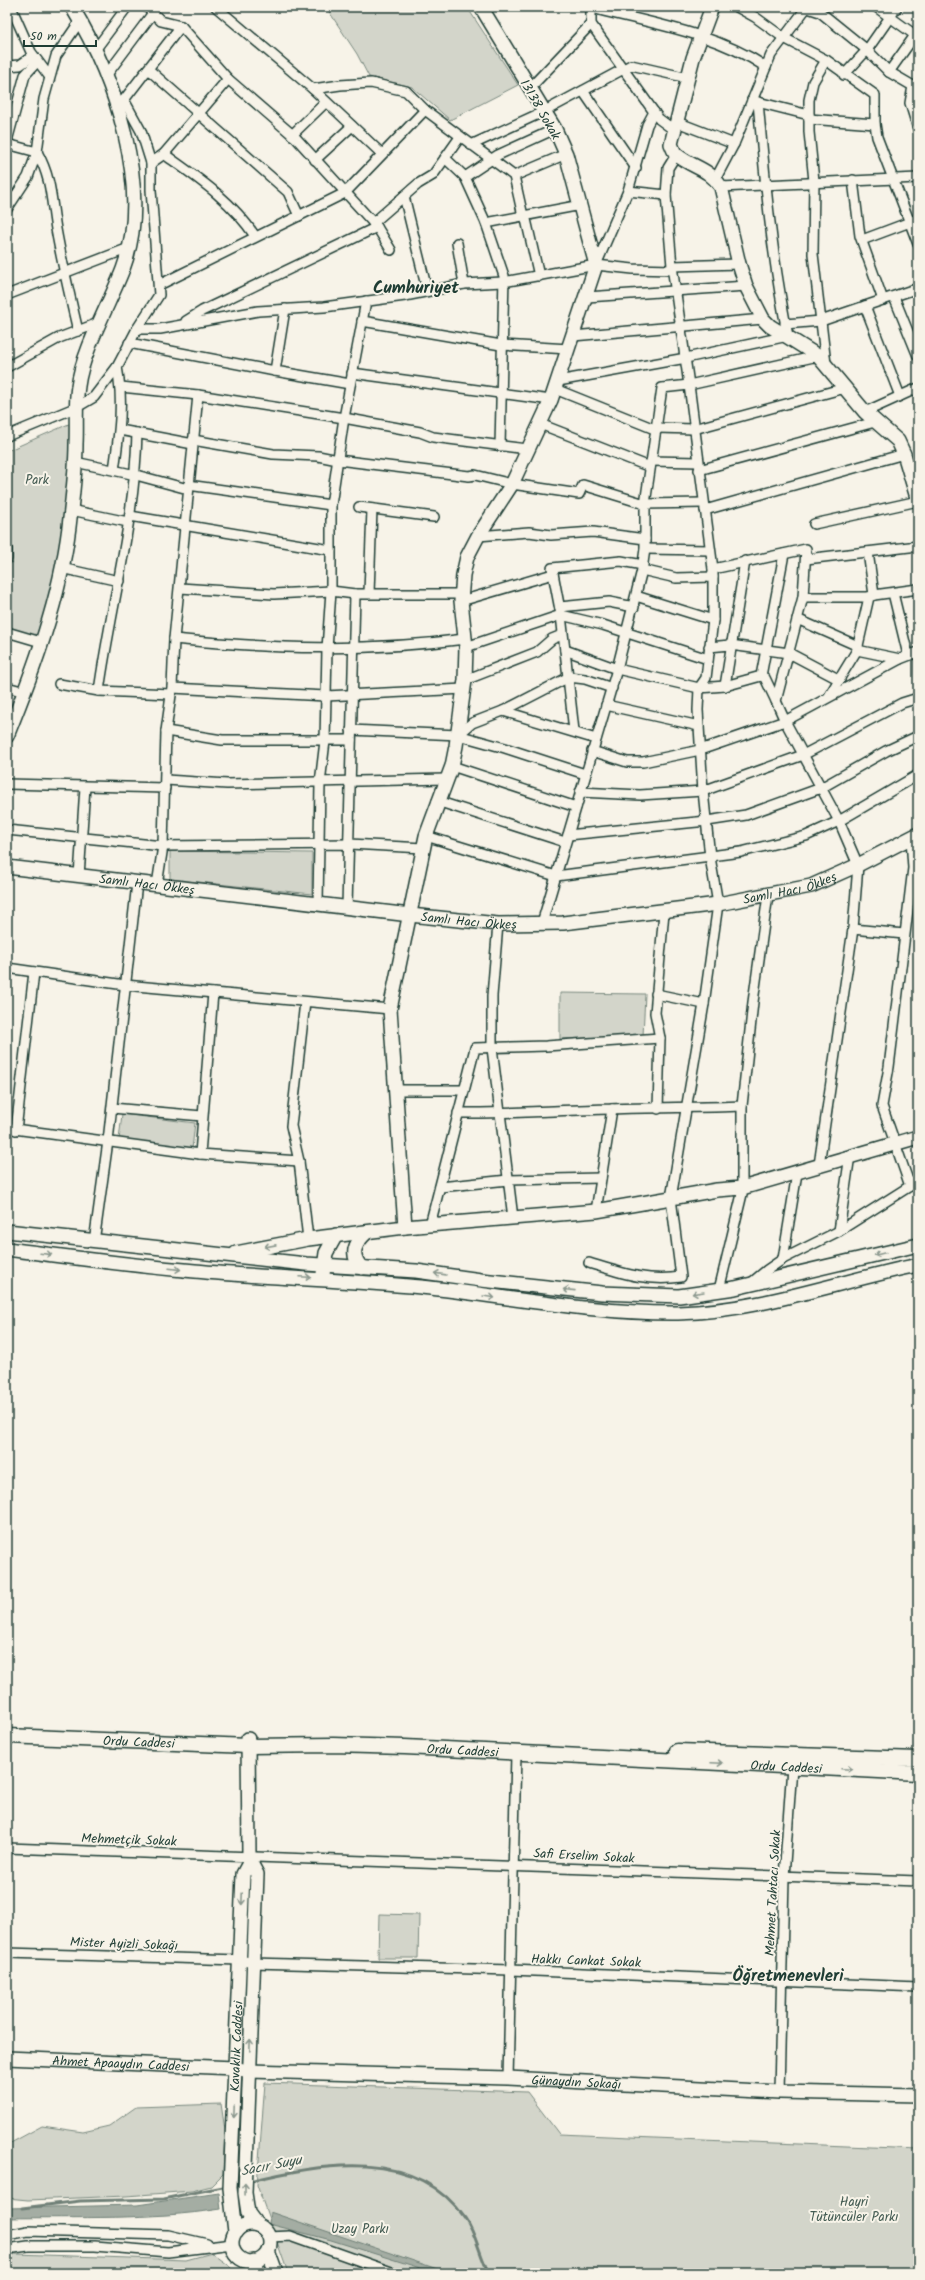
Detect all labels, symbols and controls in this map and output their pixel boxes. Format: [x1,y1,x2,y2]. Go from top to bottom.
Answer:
scale bar [24,22,96,48]
text: 50 m [30,27,57,46]
street label: 13138 Sokak [514,75,566,145]
district label: Cumhuriyet [373,275,459,302]
park label: Park [25,470,50,491]
street label: Samlı Hacı Ökkeş [741,867,841,911]
street label: Samlı Hacı Ökkeş [98,869,196,901]
street label: Samlı Hacı Ökkeş [420,907,517,936]
one-way arrow [264,1243,277,1251]
one-way arrow [39,1250,52,1258]
one-way arrow [874,1251,887,1258]
one-way arrow [168,1265,181,1273]
one-way arrow [434,1270,447,1278]
one-way arrow [298,1274,311,1281]
one-way arrow [563,1286,576,1293]
one-way arrow [692,1289,705,1297]
one-way arrow [483,1293,496,1301]
street label: Ordu Caddesi [103,1731,176,1755]
street label: Ordu Caddesi [426,1739,500,1764]
street label: Ordu Caddesi [750,1756,823,1780]
one-way arrow [710,1759,723,1767]
one-way arrow [840,1766,853,1773]
street label: Mehmetçik Sokak [81,1828,178,1853]
street label: Mehmet Tahtacı Sokak [760,1829,787,1957]
street label: Safi Erselim Sokak [533,1843,636,1870]
one-way arrow [239,1892,246,1905]
street label: Mister Ayizli Sokağı [70,1932,178,1957]
street label: Hakkı Cankat Sokak [531,1949,642,1974]
district label: Öğretmenevleri [732,1963,844,1990]
street label: Kavaklık Caddesi [225,2000,250,2092]
one-way arrow [247,2039,254,2052]
street label: Ahmet Apaaydın Caddesi [52,2051,191,2078]
street label: Günaydın Sokağı [531,2070,622,2096]
one-way arrow [230,2106,238,2119]
water label: Sacır Suyu [239,2149,306,2183]
one-way arrow [241,2183,249,2196]
park label: Hayri Tütüncüler Parkı [810,2192,898,2228]
park label: Uzay Parkı [331,2219,389,2240]

